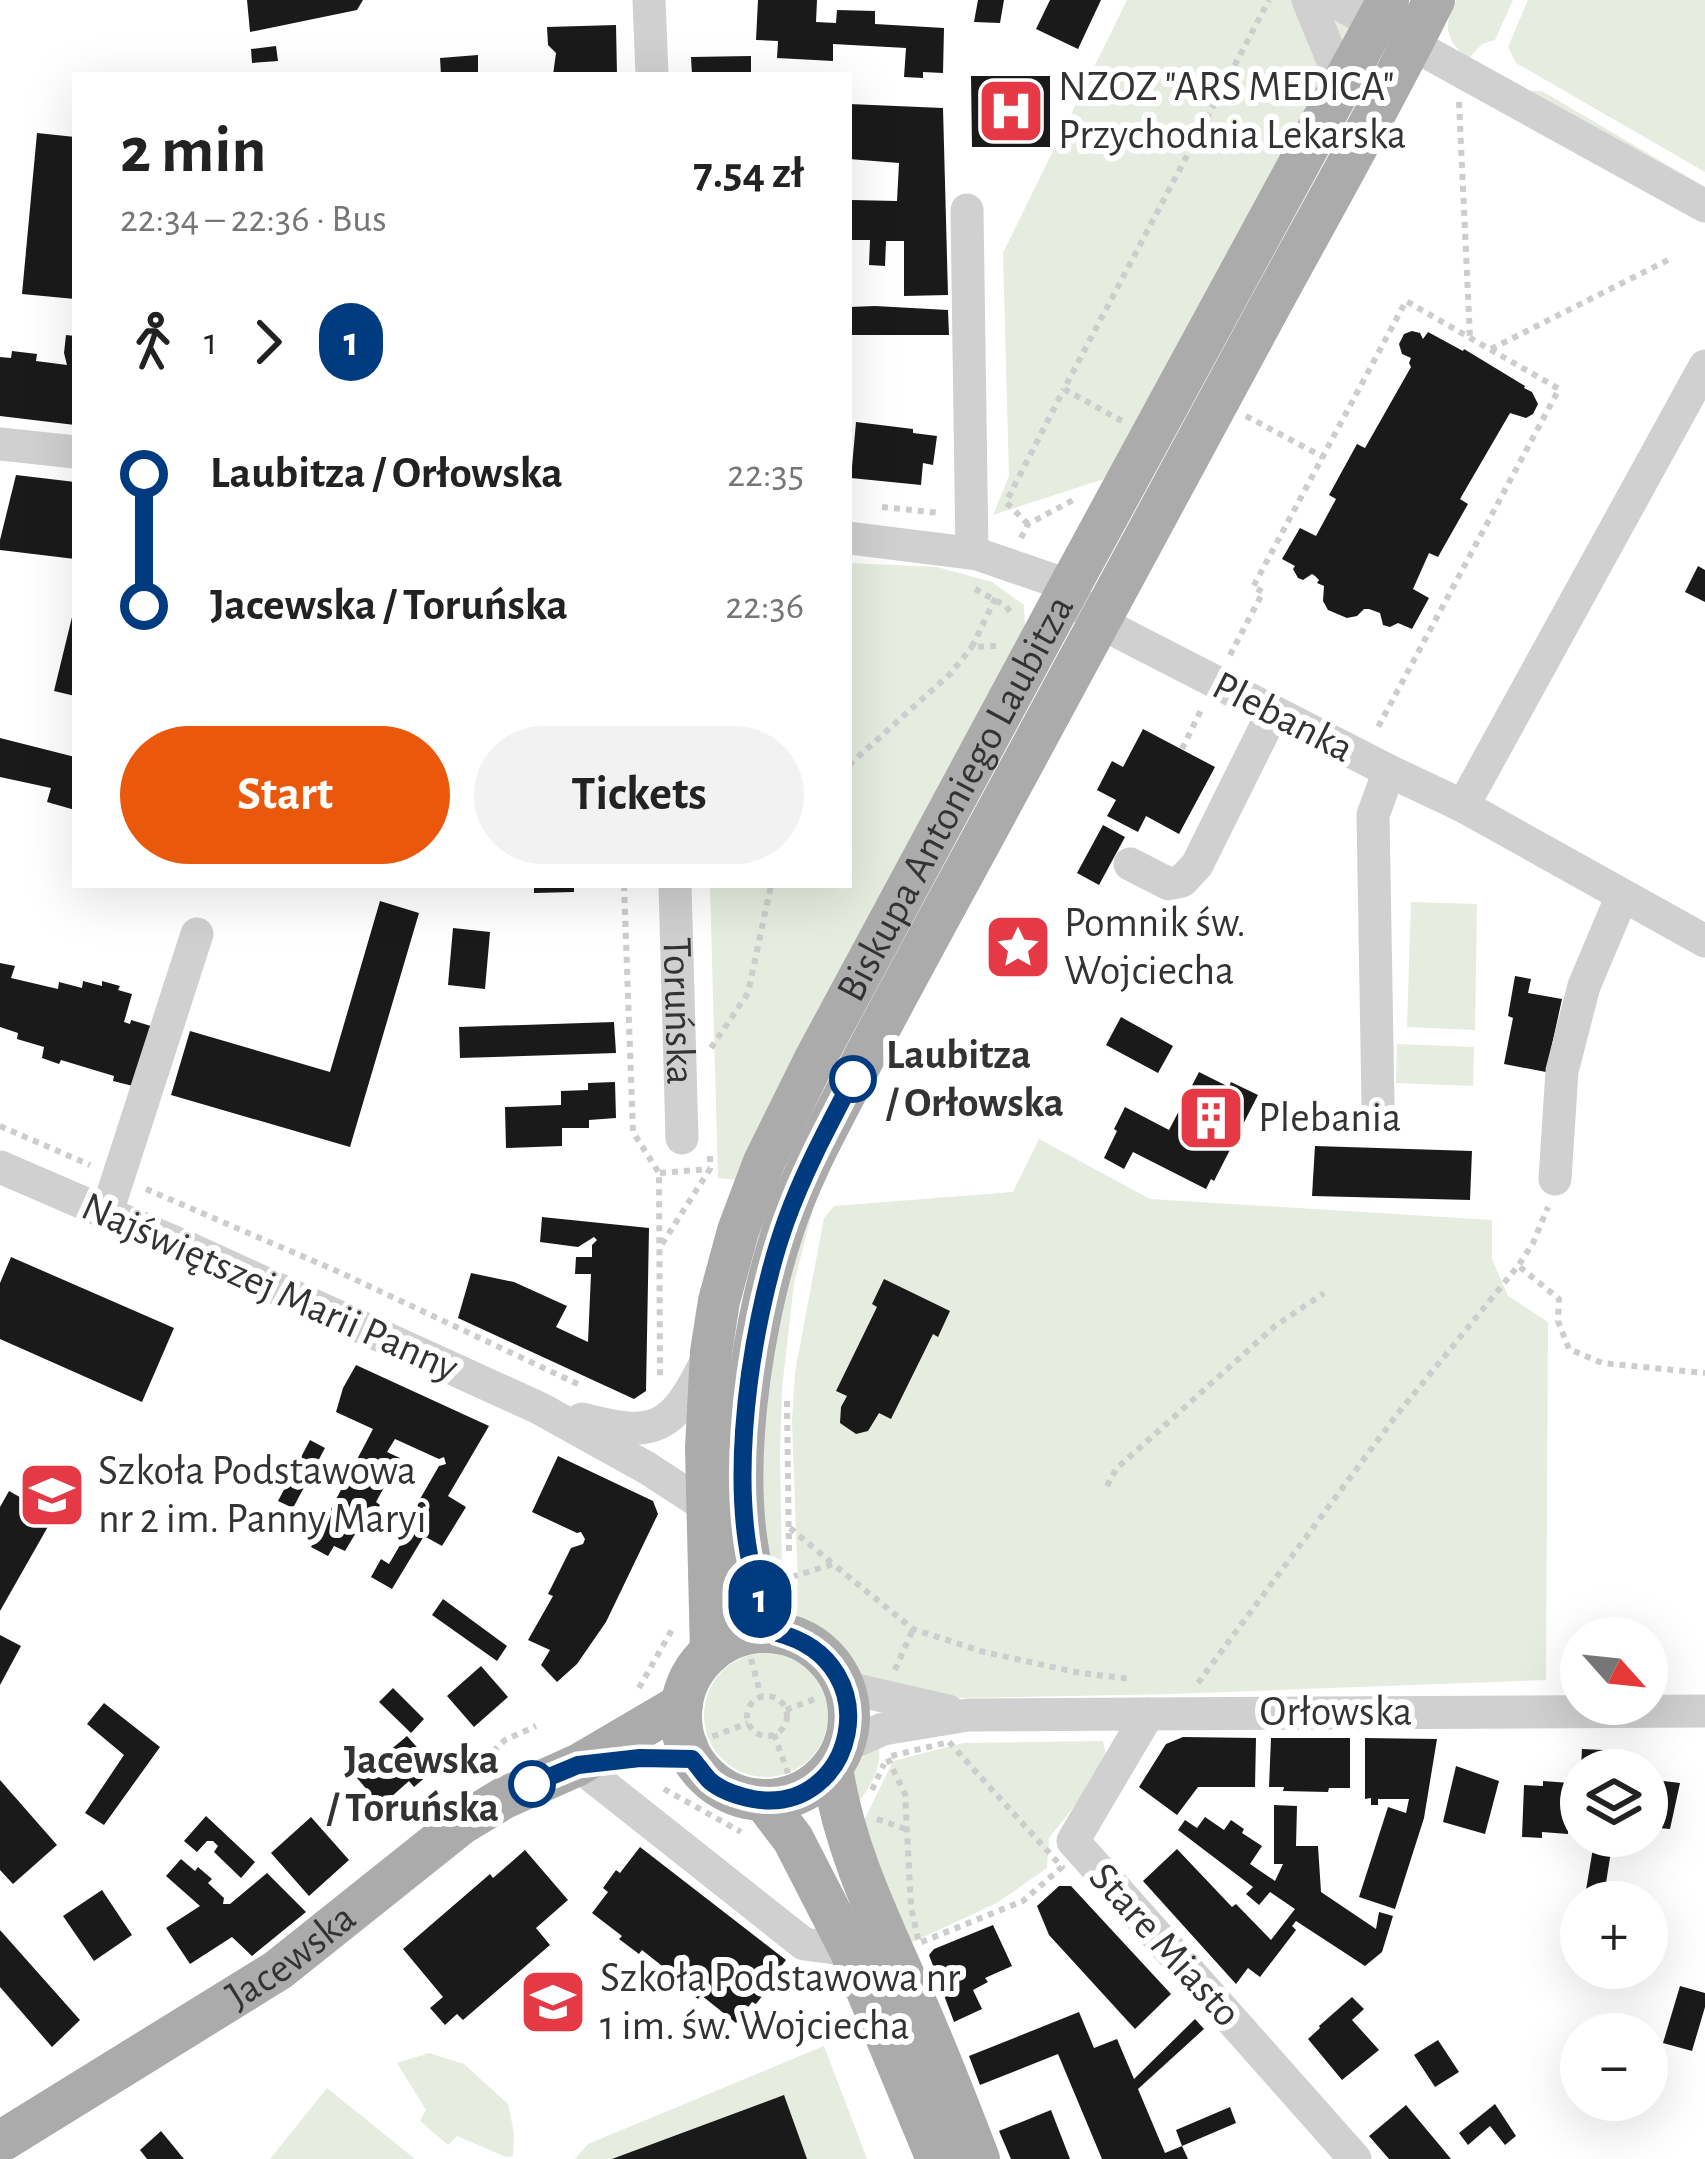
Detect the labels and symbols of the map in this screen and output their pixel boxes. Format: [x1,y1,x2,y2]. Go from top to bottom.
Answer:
place label: NZOZ "ARS MEDICA" Przychodnia Lekarska [1058,66,1406,156]
hospital icon: NZOZ "ARS MEDICA" Przychodnia Lekarska [976,76,1046,146]
street label: Biskupa Antoniego Laubitza [829,588,1081,1008]
street label: Plebanka [1206,664,1360,770]
place label: Pomnik św. Wojciecha [1064,902,1246,992]
place icon: Pomnik św. Wojciecha [983,912,1053,982]
street label: Toruńska [655,937,702,1085]
place label: Laubitza / Orłowska [885,1034,1064,1124]
marker: Laubitza / Orłowska [831,1057,875,1101]
building icon: Plebania [1176,1083,1246,1153]
place label: Plebania [1258,1097,1401,1139]
street label: Najświętszej Marii Panny [75,1185,465,1389]
place label: Szkoła Podstawowa nr 2 im. Panny Maryi [98,1450,427,1540]
school or university icon: Szkoła Podstawowa nr 2 im. Panny Maryi [17,1460,87,1530]
line badge: 1 [721,1560,799,1638]
north arrow [1560,1617,1668,1725]
street label: Orłowska [1260,1691,1412,1733]
place label: Jacewska / Toruńska [326,1739,499,1829]
marker: Jacewska / Toruńska [510,1762,554,1806]
street label: Stare Miasto [1081,1855,1249,2035]
street label: Jacewska [219,1896,363,2017]
place label: Szkoła Podstawowa nr 1 im. św. Wojciecha [600,1957,961,2047]
school or university icon: Szkoła Podstawowa nr 1 im. św. Wojciecha [518,1967,588,2037]

